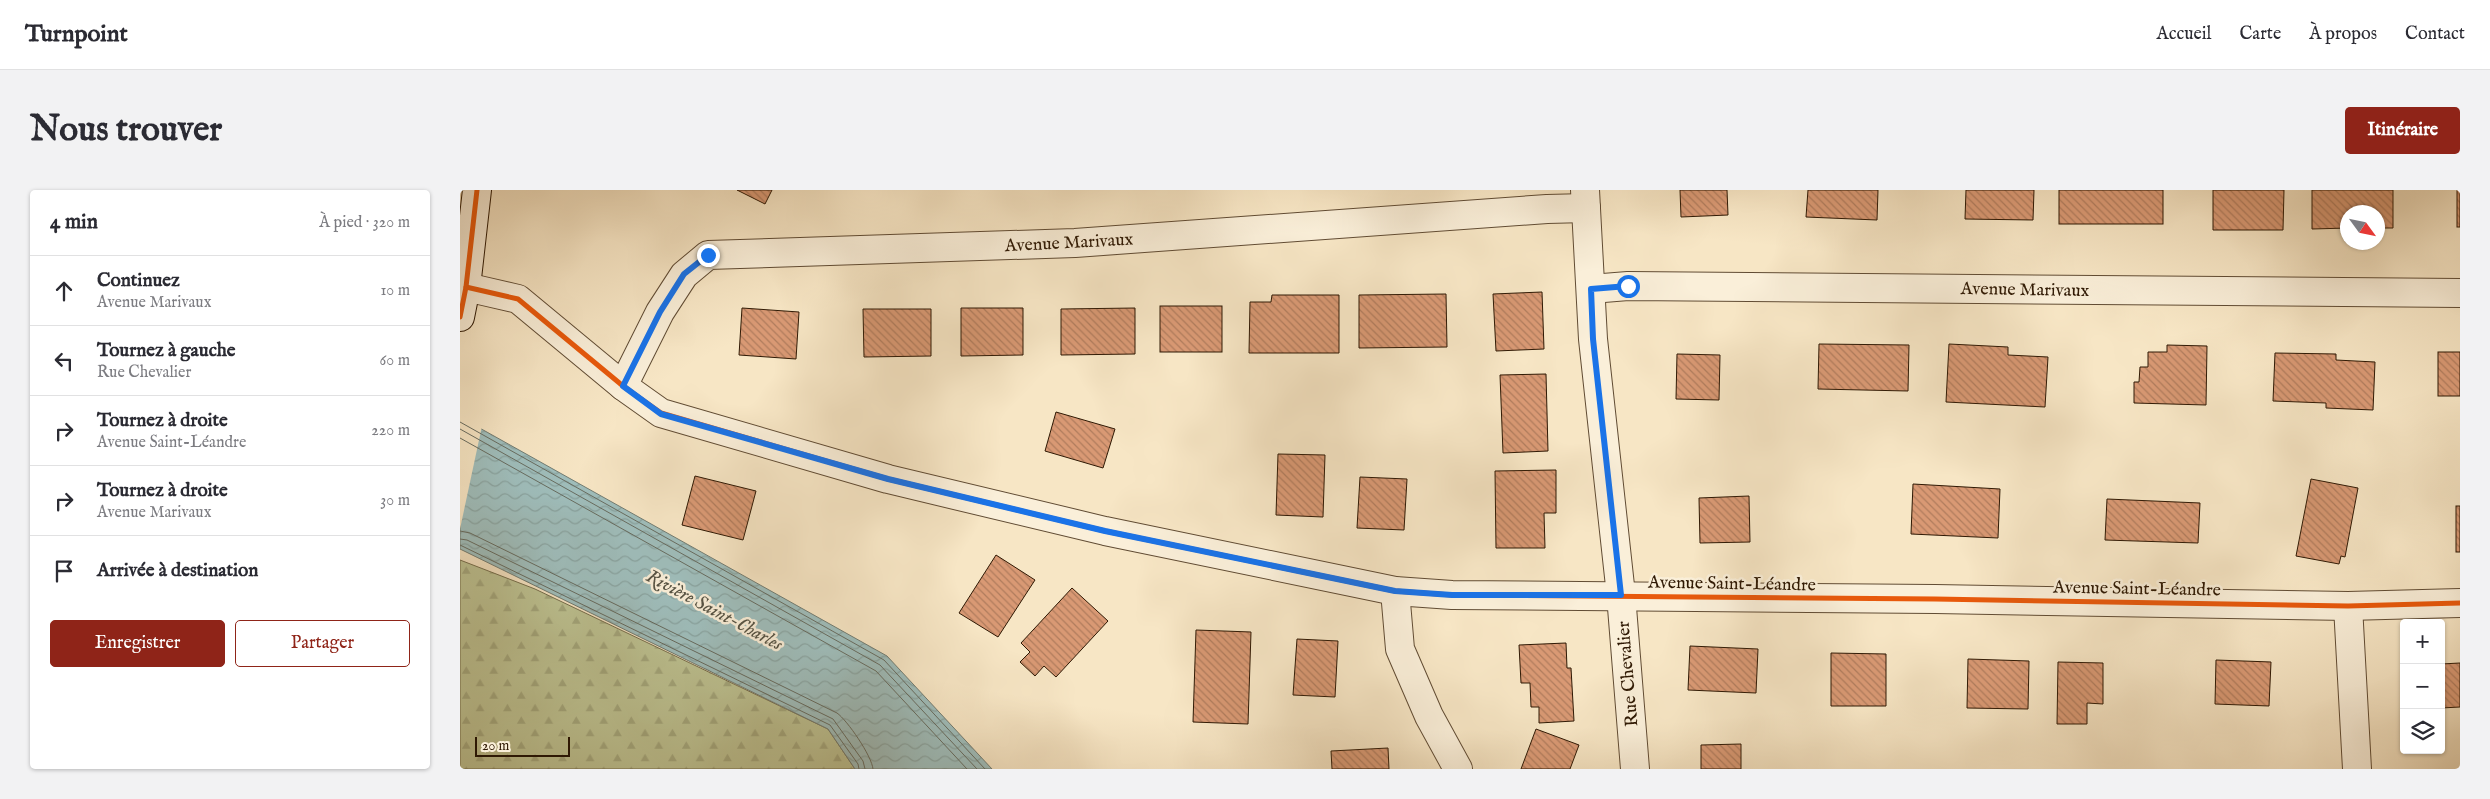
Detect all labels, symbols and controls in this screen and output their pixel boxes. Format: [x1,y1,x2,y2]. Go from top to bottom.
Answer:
text: Turnpoint [25,19,128,50]
text: Accueil [2157,23,2212,46]
text: Carte [2240,23,2281,46]
text: À propos [2309,23,2377,46]
text: Contact [2405,23,2465,46]
button: Itinéraire [2345,107,2460,154]
text: Nous trouver [30,108,222,153]
north arrow [2340,205,2385,250]
text: 4 min [50,209,98,236]
text: À pied · 320 m [319,213,410,233]
street label: Avenue Marivaux [1003,229,1134,258]
route end [697,244,720,267]
text: Continuez [97,269,180,293]
route start [1617,275,1640,298]
icon: ahead [50,277,78,305]
street label: Avenue Marivaux [1959,278,2090,303]
text: 10 m [380,281,410,301]
text: Avenue Marivaux [97,293,211,313]
text: Tournez à gauche [97,339,236,363]
icon: left [50,347,78,375]
text: 60 m [380,351,410,371]
text: Rue Chevalier [97,363,191,383]
text: Tournez à droite [97,409,228,433]
icon: right [50,417,78,445]
text: 220 m [371,421,410,441]
text: Avenue Saint-Léandre [97,433,246,453]
text: Tournez à droite [97,479,228,503]
icon: right [50,487,78,515]
text: 30 m [380,491,410,511]
text: Avenue Marivaux [97,503,211,523]
icon: arrive [50,557,78,585]
text: Arrivée à destination [97,559,258,583]
water label: Rivière Saint-Charles [642,565,787,657]
street label: Avenue Saint-Léandre [1647,572,1816,597]
street label: Avenue Saint-Léandre [2052,577,2221,602]
map controls [2400,619,2445,754]
button: + [2400,619,2445,664]
button: Enregistrer [50,620,225,667]
button: Partager [235,620,410,667]
street label: Rue Chevalier [1612,620,1645,728]
button: − [2400,664,2445,709]
button: layers [2400,709,2445,754]
scale bar [475,734,570,757]
text: 20 m [482,737,509,755]

